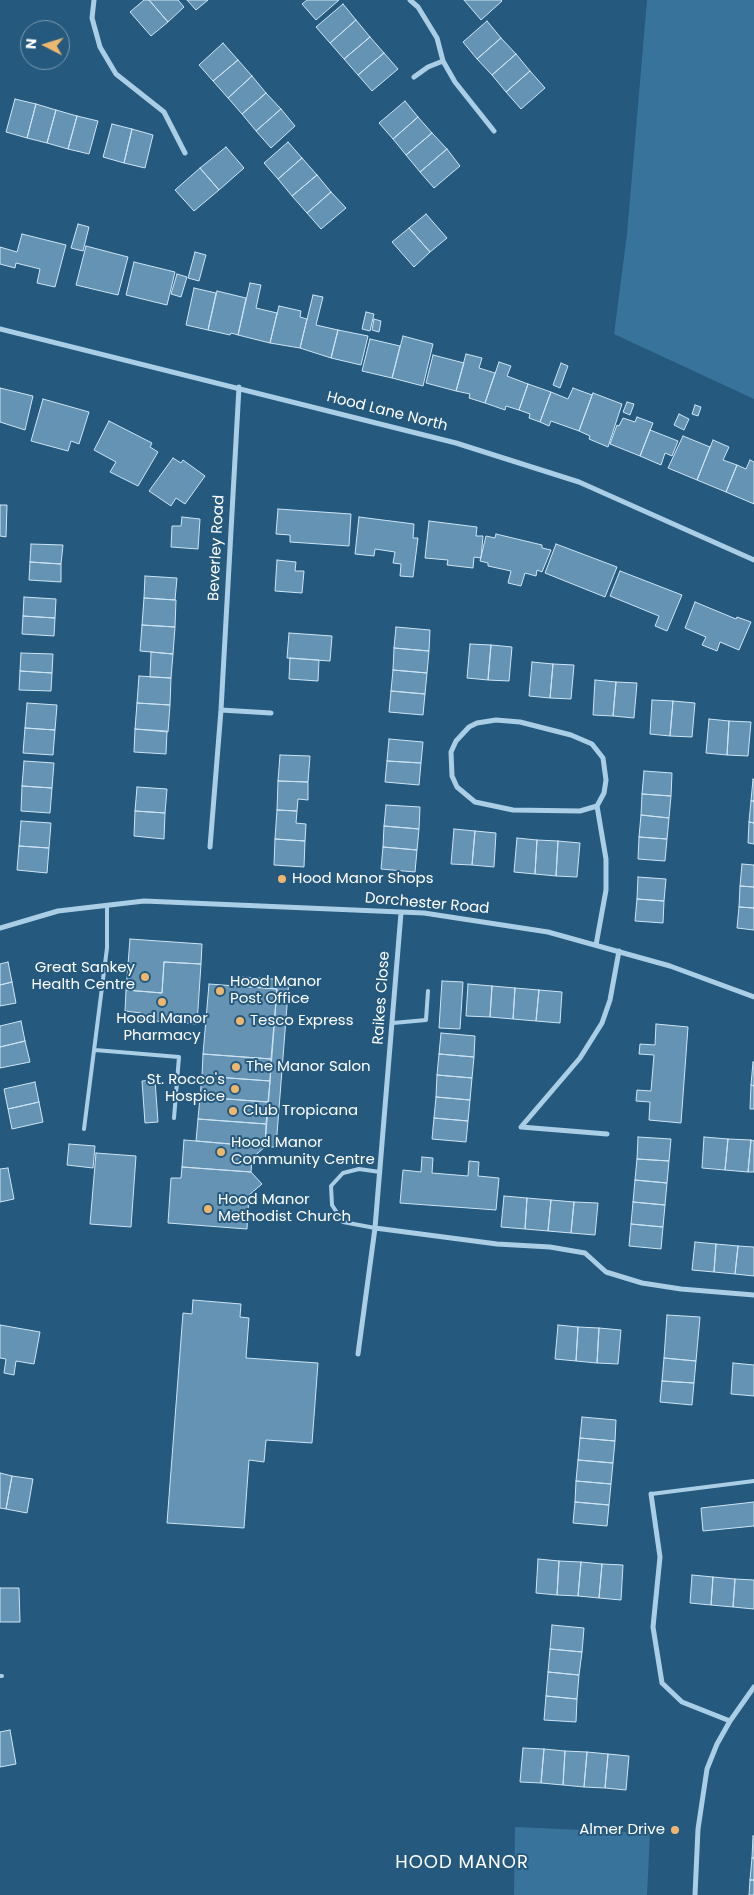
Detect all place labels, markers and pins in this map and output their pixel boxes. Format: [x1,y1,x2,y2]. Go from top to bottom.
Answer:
place label: Hood Manor Shops [292,870,434,888]
marker: Hood Manor Shops [276,873,288,885]
place label: Great Sankey Health Centre [32,959,135,994]
marker: Great Sankey Health Centre [139,971,151,983]
place label: Hood Manor Post Office [230,973,322,1008]
marker: Hood Manor Post Office [214,985,226,997]
marker: Hood Manor Pharmacy [156,996,168,1008]
place label: Hood Manor Pharmacy [116,1010,208,1045]
place label: Tesco Express [250,1012,354,1030]
marker: Tesco Express [234,1015,246,1027]
place label: The Manor Salon [246,1058,371,1076]
marker: The Manor Salon [230,1061,242,1073]
place label: St. Rocco's Hospice [147,1071,225,1106]
marker: St. Rocco's Hospice [229,1083,241,1095]
place label: Club Tropicana [243,1102,358,1120]
marker: Club Tropicana [227,1105,239,1117]
place label: Hood Manor Community Centre [231,1134,375,1169]
marker: Hood Manor Community Centre [215,1146,227,1158]
place label: Hood Manor Methodist Church [218,1191,351,1226]
marker: Hood Manor Methodist Church [202,1203,214,1215]
place label: Almer Drive [579,1821,665,1839]
marker: Almer Drive [669,1824,681,1836]

